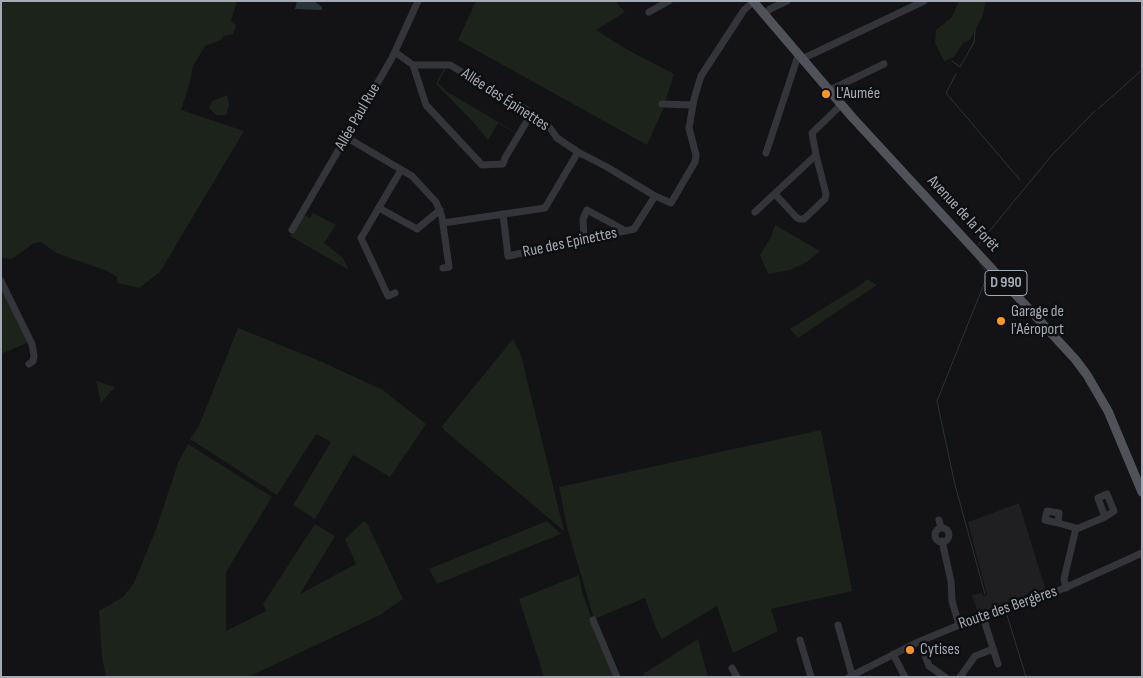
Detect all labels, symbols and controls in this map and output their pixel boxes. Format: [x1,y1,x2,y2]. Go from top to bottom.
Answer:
street label: Allée des Épinettes [457,64,553,136]
street label: Allée Paul Rue [331,80,385,154]
place label: L'Aumée [836,84,880,104]
marker: L'Aumée [820,88,832,100]
street label: Avenue de la Forêt [923,172,1003,256]
street label: Rue des Epinettes [521,224,619,262]
road number: D 990 [985,270,1027,296]
place label: Garage de l'Aéroport [1011,302,1064,340]
marker: Garage de l'Aéroport [995,315,1007,327]
street label: Route des Bergères [956,582,1060,634]
place label: Cytises [920,640,960,660]
marker: Cytises [904,644,916,656]

